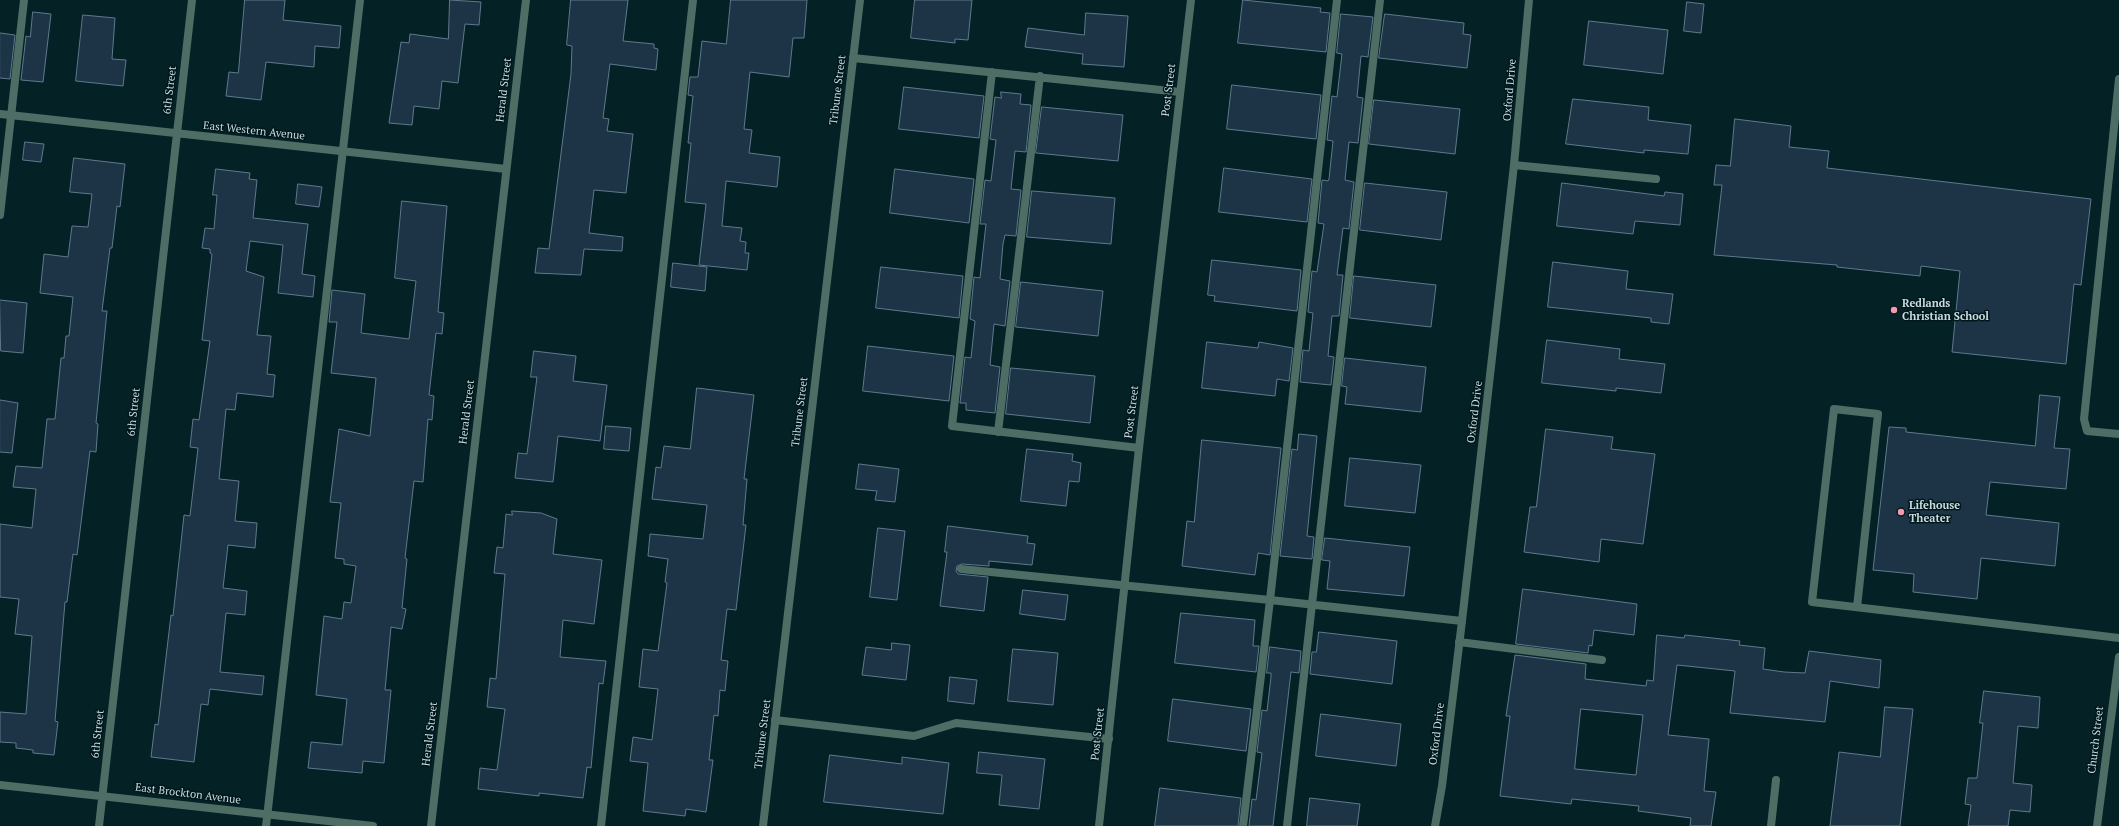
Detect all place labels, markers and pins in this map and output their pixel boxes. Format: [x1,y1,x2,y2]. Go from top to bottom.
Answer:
place label: Redlands Christian School [1902,297,1989,323]
marker: Redlands Christian School [1889,305,1899,315]
place label: Lifehouse Theater [1909,499,1960,525]
marker: Lifehouse Theater [1896,507,1906,517]

